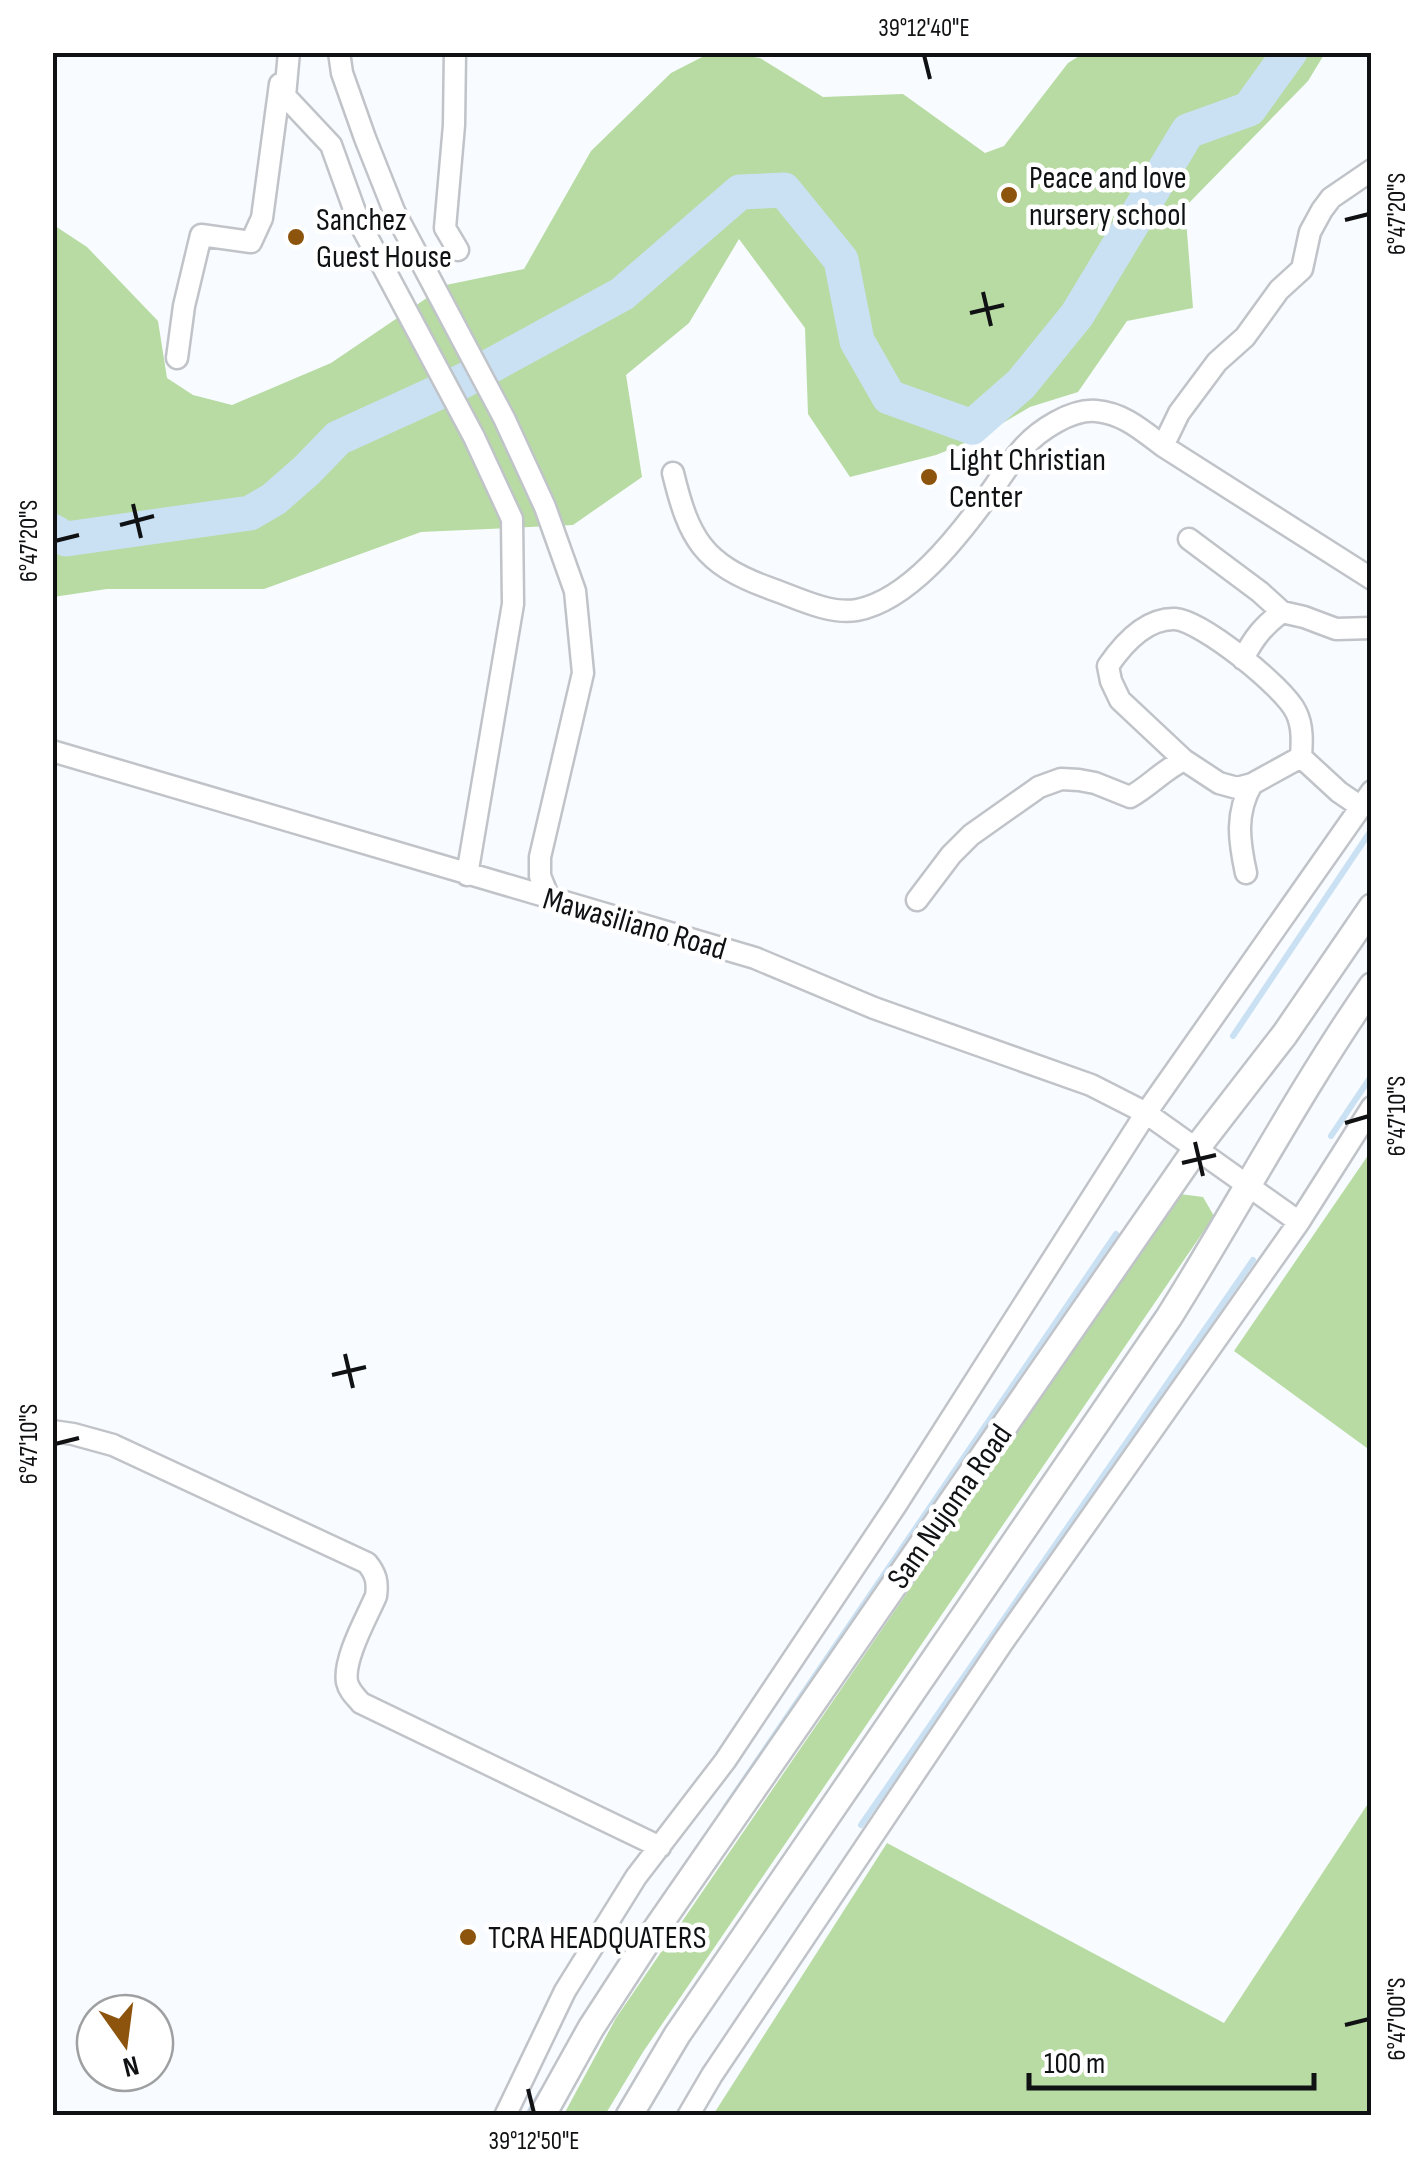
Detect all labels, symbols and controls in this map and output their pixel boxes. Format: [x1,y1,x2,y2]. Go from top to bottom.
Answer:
text: 39°12'40"E [878,13,970,44]
place label: Peace and love nursery school [1029,159,1187,235]
text: 6°47'20"S [1382,173,1413,255]
marker: Peace and love nursery school [998,184,1020,206]
place label: Sanchez Guest House [316,201,452,277]
marker: Sanchez Guest House [285,226,307,248]
place label: Light Christian Center [949,441,1106,517]
marker: Light Christian Center [918,466,940,488]
text: 6°47'20"S [14,500,45,582]
street label: Mawasiliano Road [538,880,731,969]
text: 6°47'10"S [1382,1076,1413,1156]
text: 6°47'10"S [14,1404,45,1484]
street label: Sam Nujoma Road [879,1417,1021,1597]
place label: TCRA HEADQUATERS [488,1919,706,1958]
marker: TCRA HEADQUATERS [457,1926,479,1948]
text: 6°47'00"S [1382,1977,1413,2061]
north arrow [75,1993,175,2093]
scale bar [1029,2028,1314,2090]
text: 100 m [1044,2046,1105,2082]
text: N [119,2048,142,2084]
text: 39°12'50"E [488,2126,580,2157]

